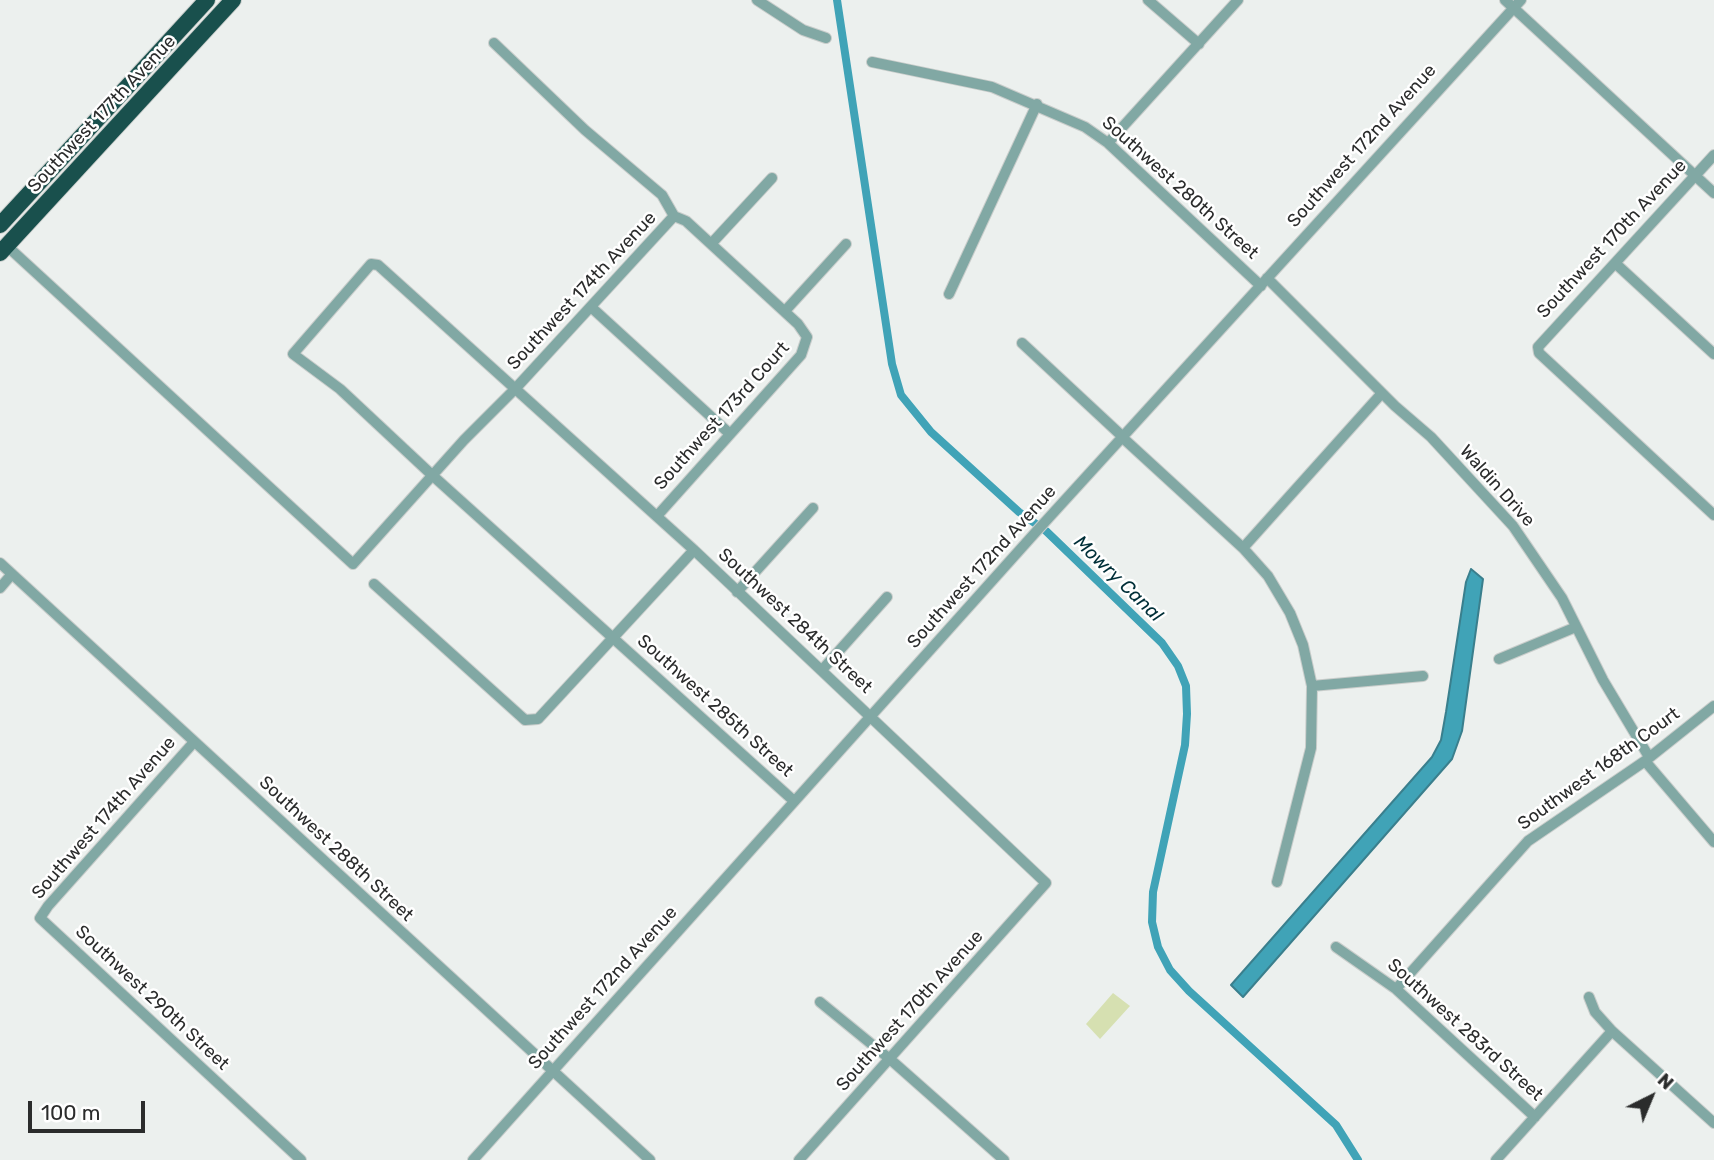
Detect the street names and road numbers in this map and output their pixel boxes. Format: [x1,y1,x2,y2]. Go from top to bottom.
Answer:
street label: Southwest 177th Avenue [24,31,180,197]
street label: Southwest 172nd Avenue [1283,60,1441,232]
street label: Southwest 280th Street [1097,112,1263,264]
street label: Southwest 170th Avenue [1533,155,1691,323]
street label: Southwest 174th Avenue [503,208,661,374]
street label: Southwest 173rd Court [650,338,794,494]
street label: Waldin Drive [1455,441,1539,531]
street label: Southwest 172nd Avenue [903,481,1061,653]
street label: Southwest 284th Street [713,544,877,698]
street label: Southwest 285th Street [633,630,797,782]
street label: Southwest 168th Court [1514,703,1684,835]
street label: Southwest 174th Avenue [28,732,180,904]
street label: Southwest 288th Street [254,772,418,926]
street label: Southwest 172nd Avenue [524,902,682,1074]
street label: Southwest 290th Street [71,921,233,1075]
street label: Southwest 170th Avenue [832,926,988,1096]
street label: Southwest 283rd Street [1383,954,1547,1106]

